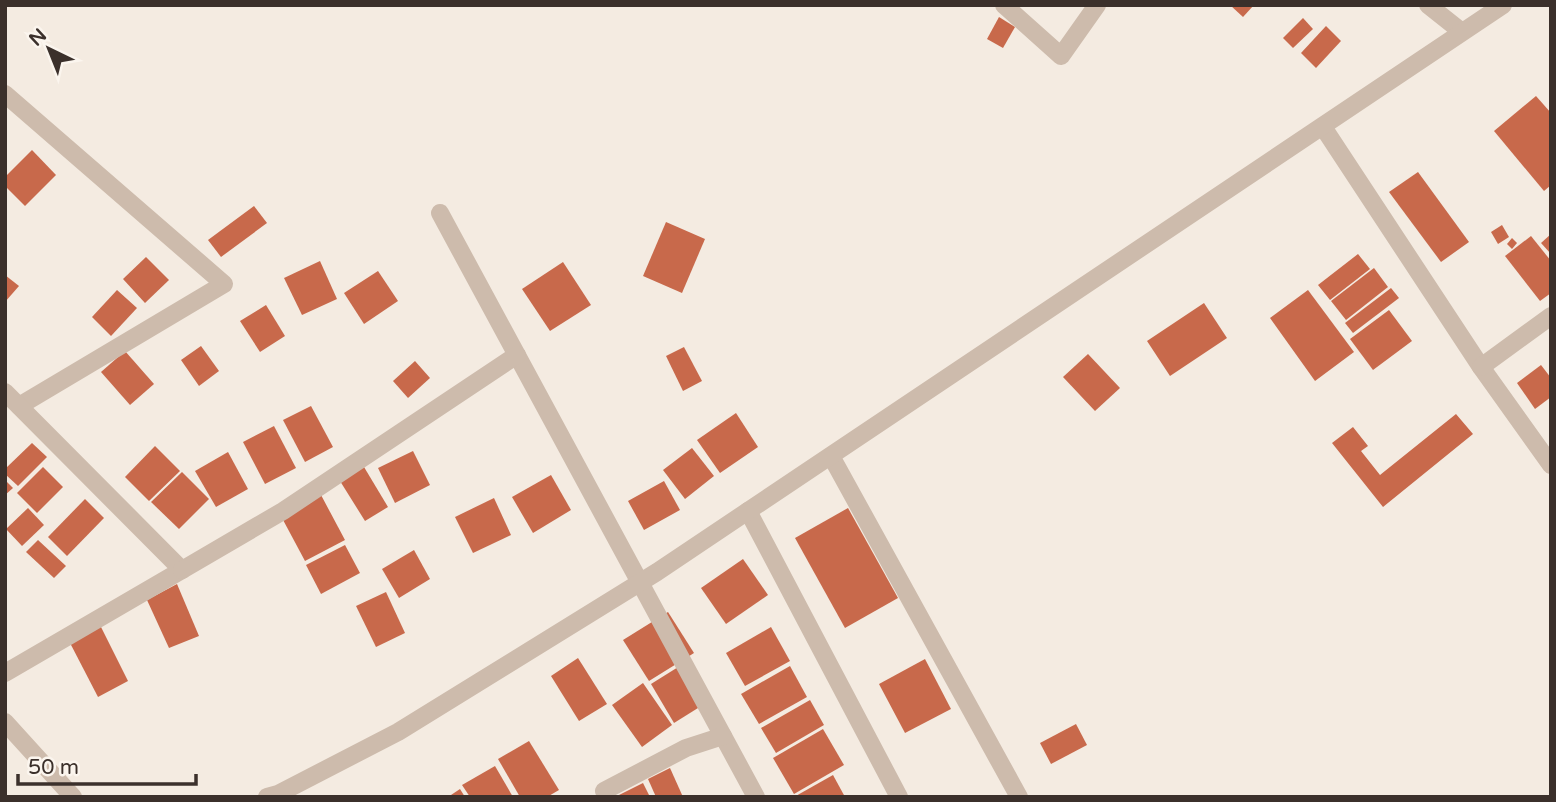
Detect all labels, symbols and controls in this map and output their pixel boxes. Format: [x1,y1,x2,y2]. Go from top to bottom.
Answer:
north arrow [14,14,84,84]
text: N [25,24,51,51]
scale bar [18,742,196,786]
text: 50 m [28,755,79,780]

